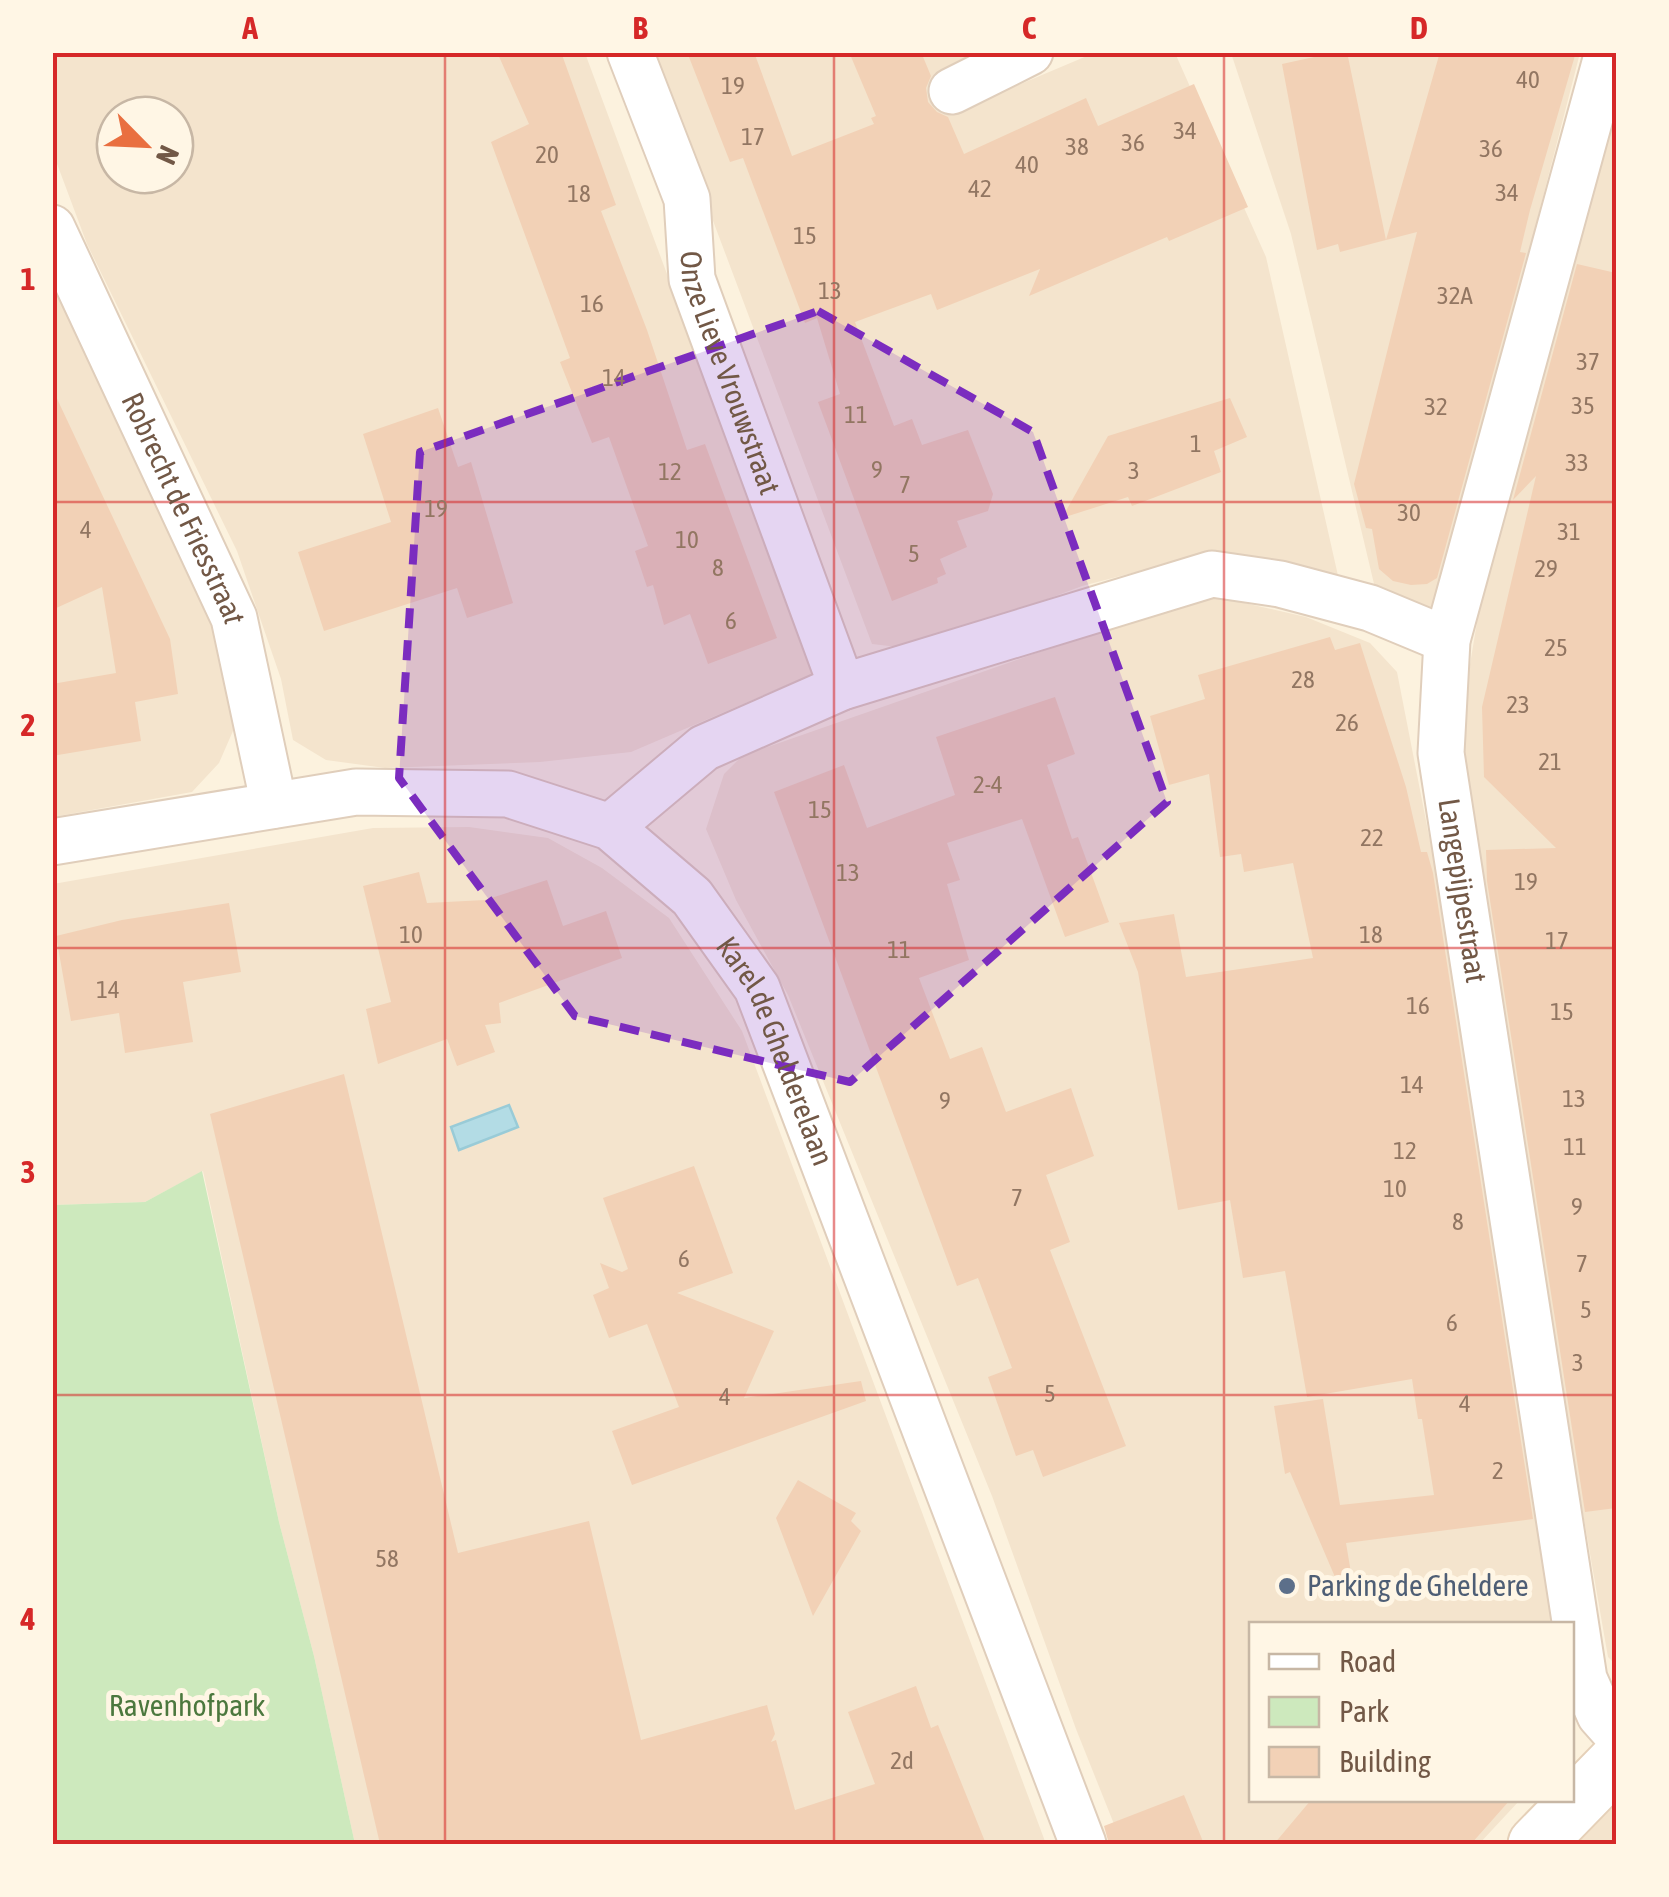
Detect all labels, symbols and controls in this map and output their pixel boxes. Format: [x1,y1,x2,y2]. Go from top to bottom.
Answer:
text: A [241,9,258,46]
text: B [632,9,648,46]
text: C [1022,9,1037,46]
text: D [1410,9,1428,46]
house number: 40 [1516,65,1540,93]
house number: 19 [721,71,745,99]
north arrow [95,95,195,195]
house number: 34 [1173,116,1197,144]
house number: 17 [741,122,765,150]
house number: 36 [1121,128,1145,156]
house number: 38 [1065,132,1089,160]
house number: 36 [1479,134,1503,162]
house number: 20 [535,140,559,168]
text: N [150,141,186,169]
house number: 40 [1015,150,1039,178]
house number: 42 [968,174,992,202]
house number: 34 [1495,178,1519,206]
house number: 18 [567,179,591,207]
house number: 15 [793,221,817,249]
street label: Onze Lieve Vrouwstraat [674,250,788,499]
text: 1 [20,260,36,297]
house number: 13 [818,276,842,304]
house number: 32A [1437,281,1474,309]
house number: 16 [580,289,604,317]
house number: 37 [1576,347,1600,375]
house number: 14 [602,363,626,391]
street label: Robrecht de Friesstraat [115,387,253,627]
house number: 35 [1571,391,1595,419]
house number: 32 [1424,392,1448,420]
house number: 11 [844,400,868,428]
house number: 1 [1190,429,1202,457]
house number: 33 [1565,448,1589,476]
house number: 9 [871,455,883,483]
house number: 3 [1128,456,1140,484]
house number: 12 [658,457,682,485]
house number: 7 [899,470,911,498]
house number: 19 [424,494,448,522]
house number: 30 [1397,498,1421,526]
house number: 4 [80,515,92,543]
house number: 31 [1557,517,1581,545]
house number: 10 [675,525,699,553]
house number: 5 [908,539,920,567]
house number: 8 [712,553,724,581]
house number: 29 [1534,554,1558,582]
house number: 6 [725,606,737,634]
house number: 25 [1544,633,1568,661]
house number: 28 [1291,665,1315,693]
house number: 23 [1506,690,1530,718]
text: 2 [20,706,36,743]
house number: 26 [1335,708,1359,736]
house number: 21 [1538,747,1562,775]
house number: 2-4 [973,770,1003,798]
house number: 15 [808,795,832,823]
street label: Langepijpestraat [1432,796,1494,985]
house number: 22 [1360,823,1384,851]
house number: 13 [836,858,860,886]
house number: 19 [1514,867,1538,895]
house number: 10 [399,920,423,948]
house number: 18 [1359,920,1383,948]
house number: 17 [1545,926,1569,954]
street label: Karel de Ghelderelaan [710,930,841,1170]
house number: 11 [887,935,911,963]
house number: 14 [96,975,120,1003]
house number: 16 [1406,991,1430,1019]
house number: 15 [1550,997,1574,1025]
house number: 14 [1400,1070,1424,1098]
house number: 13 [1562,1084,1586,1112]
house number: 9 [939,1086,951,1114]
house number: 11 [1563,1132,1587,1160]
house number: 12 [1393,1136,1417,1164]
text: 3 [20,1153,36,1190]
house number: 10 [1383,1174,1407,1202]
house number: 7 [1011,1183,1023,1211]
house number: 9 [1571,1192,1583,1220]
house number: 8 [1452,1207,1464,1235]
house number: 6 [678,1244,690,1272]
house number: 7 [1576,1249,1588,1277]
house number: 5 [1580,1295,1592,1323]
house number: 6 [1446,1308,1458,1336]
house number: 3 [1572,1348,1584,1376]
house number: 5 [1044,1379,1056,1407]
house number: 4 [719,1382,731,1410]
house number: 4 [1459,1389,1471,1417]
house number: 2 [1492,1456,1504,1484]
house number: 58 [375,1544,399,1572]
place label: Parking de Gheldere [1307,1568,1529,1602]
marker: Parking de Gheldere [1276,1575,1298,1597]
text: 4 [19,1600,36,1637]
legend [1249,1622,1574,1802]
text: Road [1339,1644,1396,1678]
park label: Ravenhofpark [109,1688,265,1722]
text: Park [1339,1694,1389,1728]
text: Building [1339,1744,1431,1778]
house number: 2d [890,1746,914,1774]

